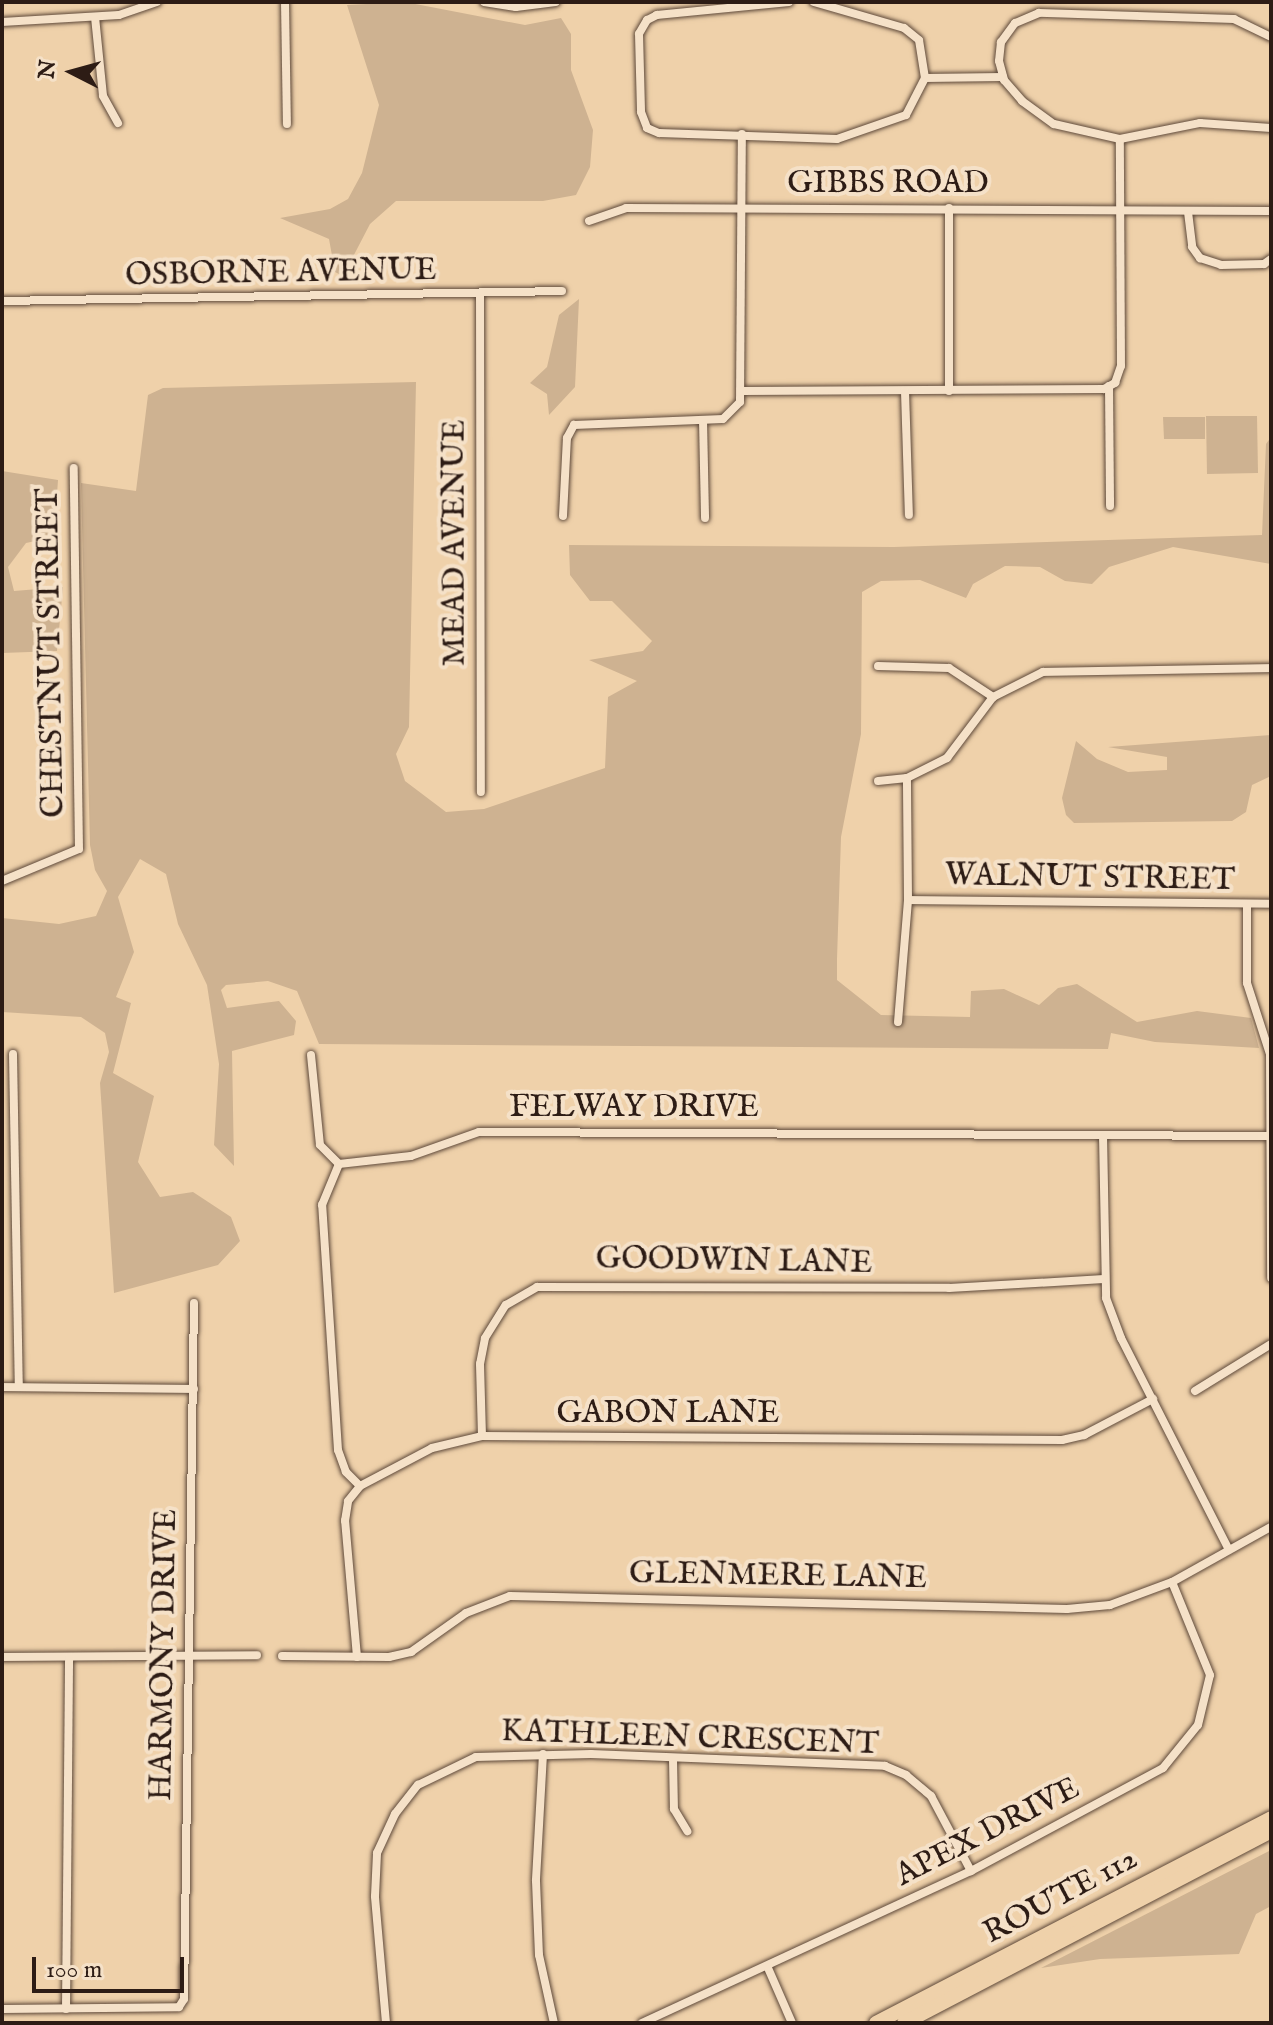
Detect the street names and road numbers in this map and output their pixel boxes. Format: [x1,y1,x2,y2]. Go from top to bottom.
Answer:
street label: GIBBS ROAD [787,165,989,203]
street label: OSBORNE AVENUE [125,252,437,296]
street label: MEAD AVENUE [437,420,475,666]
street label: CHESTNUT STREET [30,488,74,818]
street label: WALNUT STREET [945,857,1235,901]
street label: FELWAY DRIVE [509,1089,759,1127]
street label: GOODWIN LANE [595,1240,873,1284]
street label: GABON LANE [556,1395,780,1433]
street label: HARMONY DRIVE [143,1509,187,1801]
street label: GLENMERE LANE [629,1555,927,1599]
street label: KATHLEEN CRESCENT [500,1713,880,1765]
street label: APEX DRIVE [890,1770,1086,1896]
street label: ROUTE 112 [978,1840,1144,1954]

